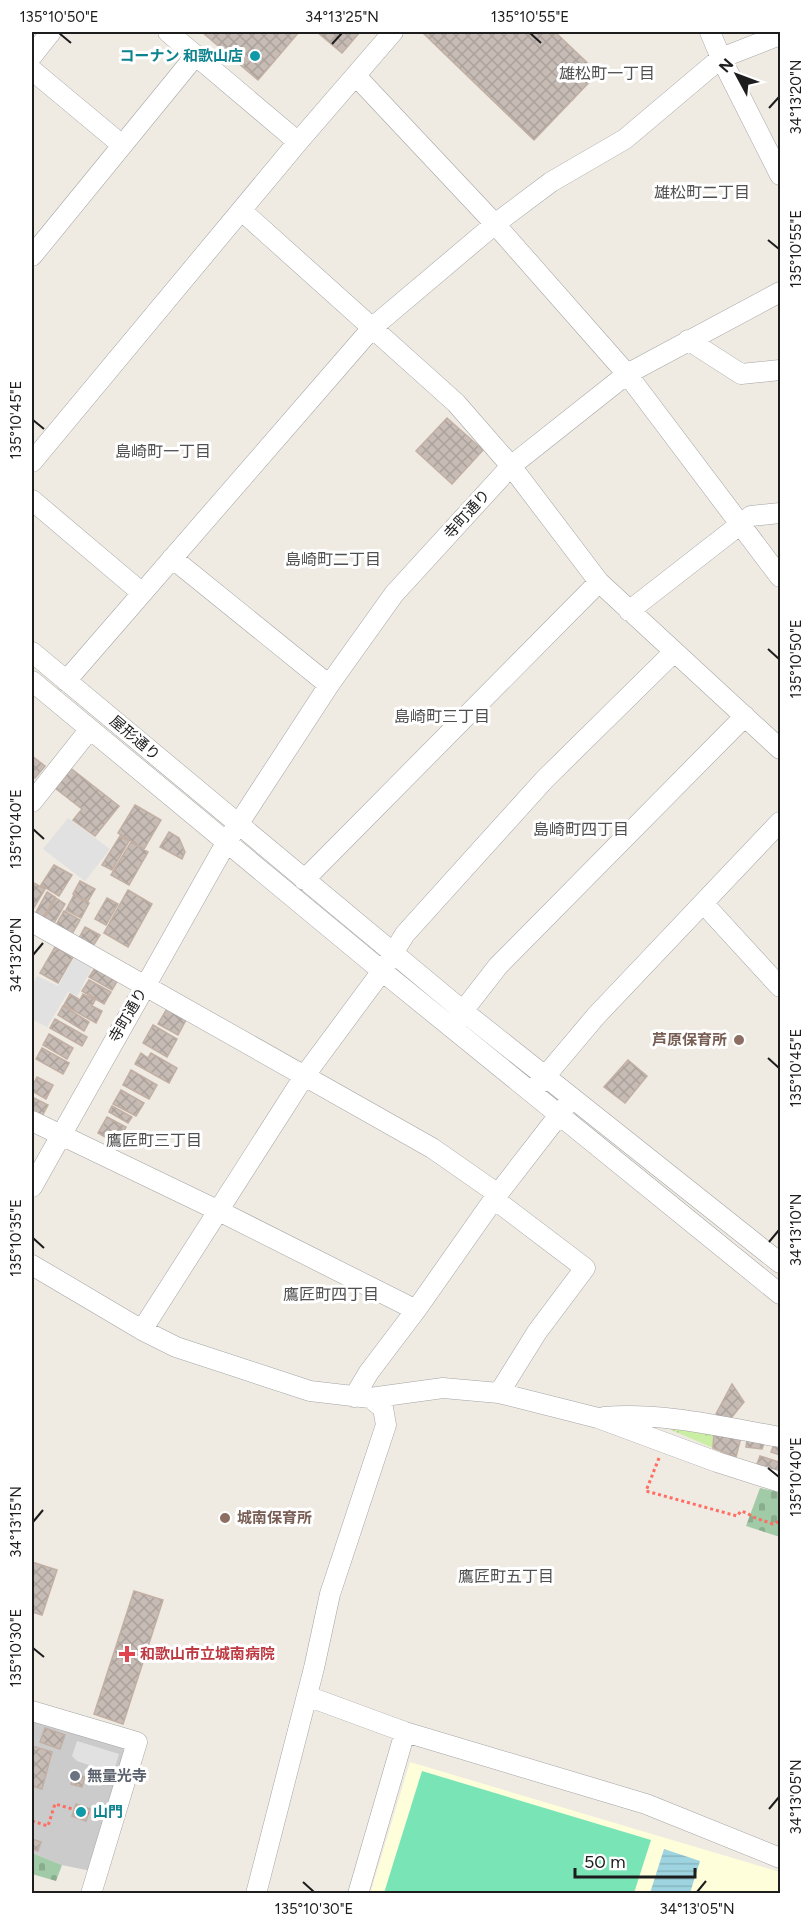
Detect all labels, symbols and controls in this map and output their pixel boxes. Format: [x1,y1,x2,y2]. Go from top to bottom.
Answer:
text: 135°10'50"E [19,8,99,26]
text: 34°13'25"N [305,8,379,26]
text: 135°10'55"E [491,8,569,26]
north arrow [707,45,767,105]
place label: コーナン 和歌山店 [119,47,243,65]
marker: コーナン 和歌山店 [248,49,262,63]
text: N [715,55,737,76]
text: 34°13'20"N [787,60,805,134]
district label: 雄松町一丁目 [559,64,655,83]
district label: 雄松町二丁目 [654,183,750,202]
text: 135°10'55"E [787,210,805,288]
text: 135°10'45"E [7,381,25,459]
district label: 島崎町一丁目 [115,442,211,461]
street label: 寺町通り [440,486,494,542]
district label: 島崎町二丁目 [285,550,381,569]
text: 135°10'50"E [787,619,805,699]
district label: 島崎町三丁目 [394,707,490,726]
street label: 屋形通り [106,712,164,764]
text: 135°10'40"E [7,789,25,869]
district label: 島崎町四丁目 [533,820,629,839]
text: 34°13'20"N [7,918,25,992]
street label: 寺町通り [105,985,151,1045]
text: 135°10'45"E [787,1029,805,1107]
place label: 芦原保育所 [652,1031,727,1049]
marker: 芦原保育所 [732,1033,746,1047]
district label: 鷹匠町三丁目 [106,1131,202,1150]
text: 34°13'10"N [787,1194,805,1266]
text: 135°10'35"E [7,1199,25,1277]
district label: 鷹匠町四丁目 [283,1285,379,1304]
text: 135°10'40"E [787,1437,805,1517]
text: 34°13'15"N [7,1486,25,1558]
place label: 城南保育所 [237,1509,312,1527]
marker: 城南保育所 [218,1511,232,1525]
district label: 鷹匠町五丁目 [458,1567,554,1586]
text: 135°10'30"E [7,1609,25,1687]
marker: 和歌山市立城南病院 [118,1645,136,1663]
place label: 和歌山市立城南病院 [140,1645,275,1663]
text: 34°13'05"N [787,1759,805,1835]
place label: 無量光寺 [87,1767,147,1785]
marker: 無量光寺 [68,1769,82,1783]
place label: 山門 [93,1803,123,1821]
marker: 山門 [74,1805,88,1819]
scale bar [575,1841,695,1879]
text: 50 m [584,1851,626,1873]
text: 135°10'30"E [275,1900,353,1918]
text: 34°13'05"N [659,1900,735,1918]

